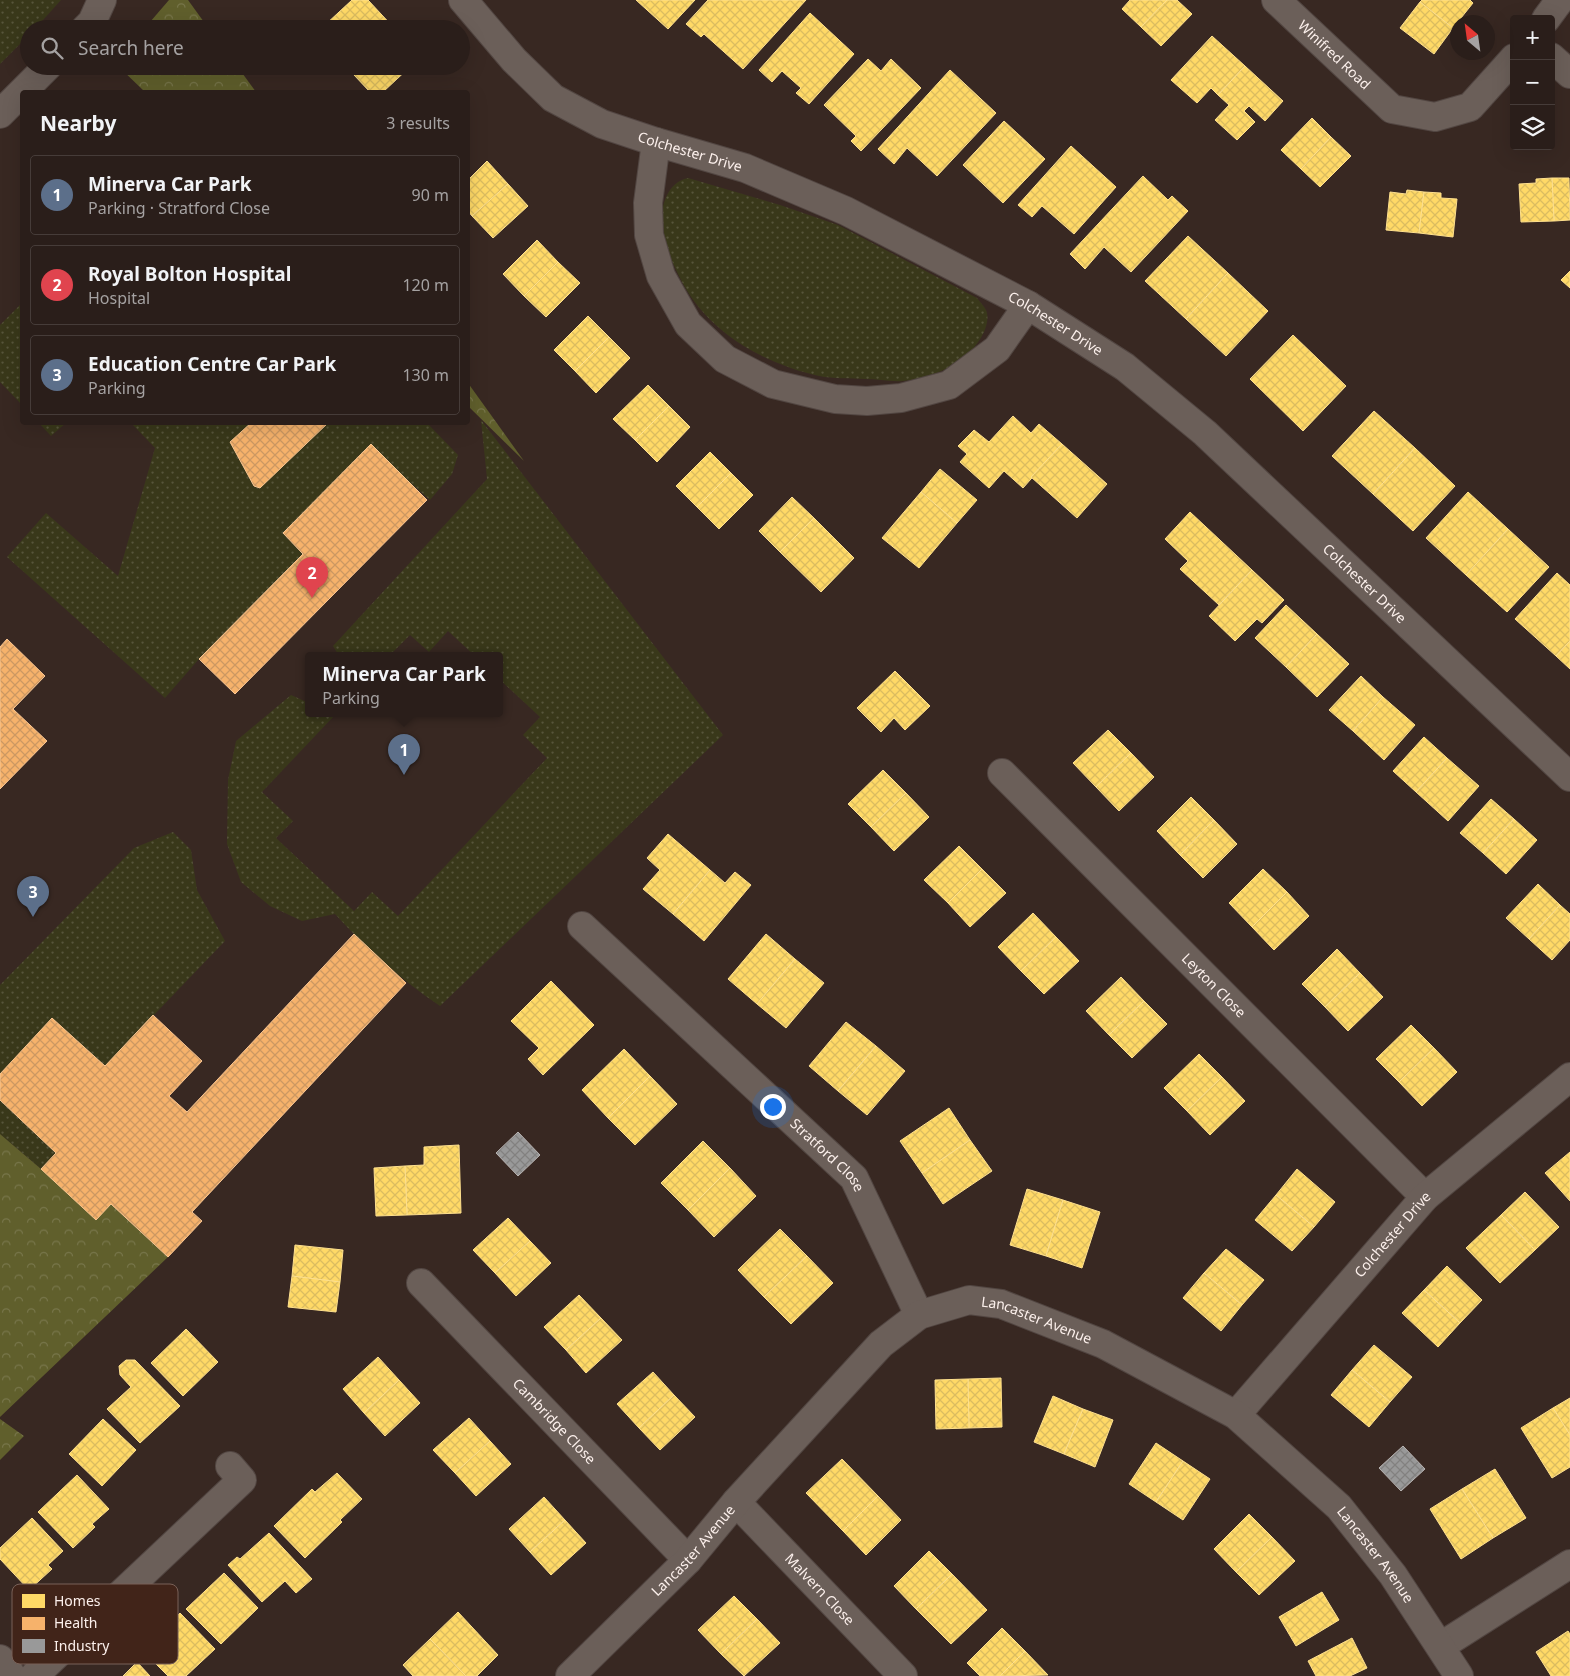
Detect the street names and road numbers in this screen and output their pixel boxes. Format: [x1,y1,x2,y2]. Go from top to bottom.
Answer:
street label: Winifred Road [1294,16,1375,93]
street label: Colchester Drive [635,127,745,176]
street label: Colchester Drive [1005,286,1107,360]
street label: Colchester Drive [1319,539,1411,627]
street label: Leyton Close [1178,949,1251,1021]
street label: Stratford Close [786,1114,869,1195]
street label: Colchester Drive [1350,1186,1434,1281]
street label: Lancaster Avenue [980,1292,1095,1348]
street label: Cambridge Close [509,1374,600,1468]
street label: Lancaster Avenue [647,1500,739,1600]
street label: Lancaster Avenue [1333,1502,1419,1607]
street label: Malvern Close [781,1549,859,1629]

